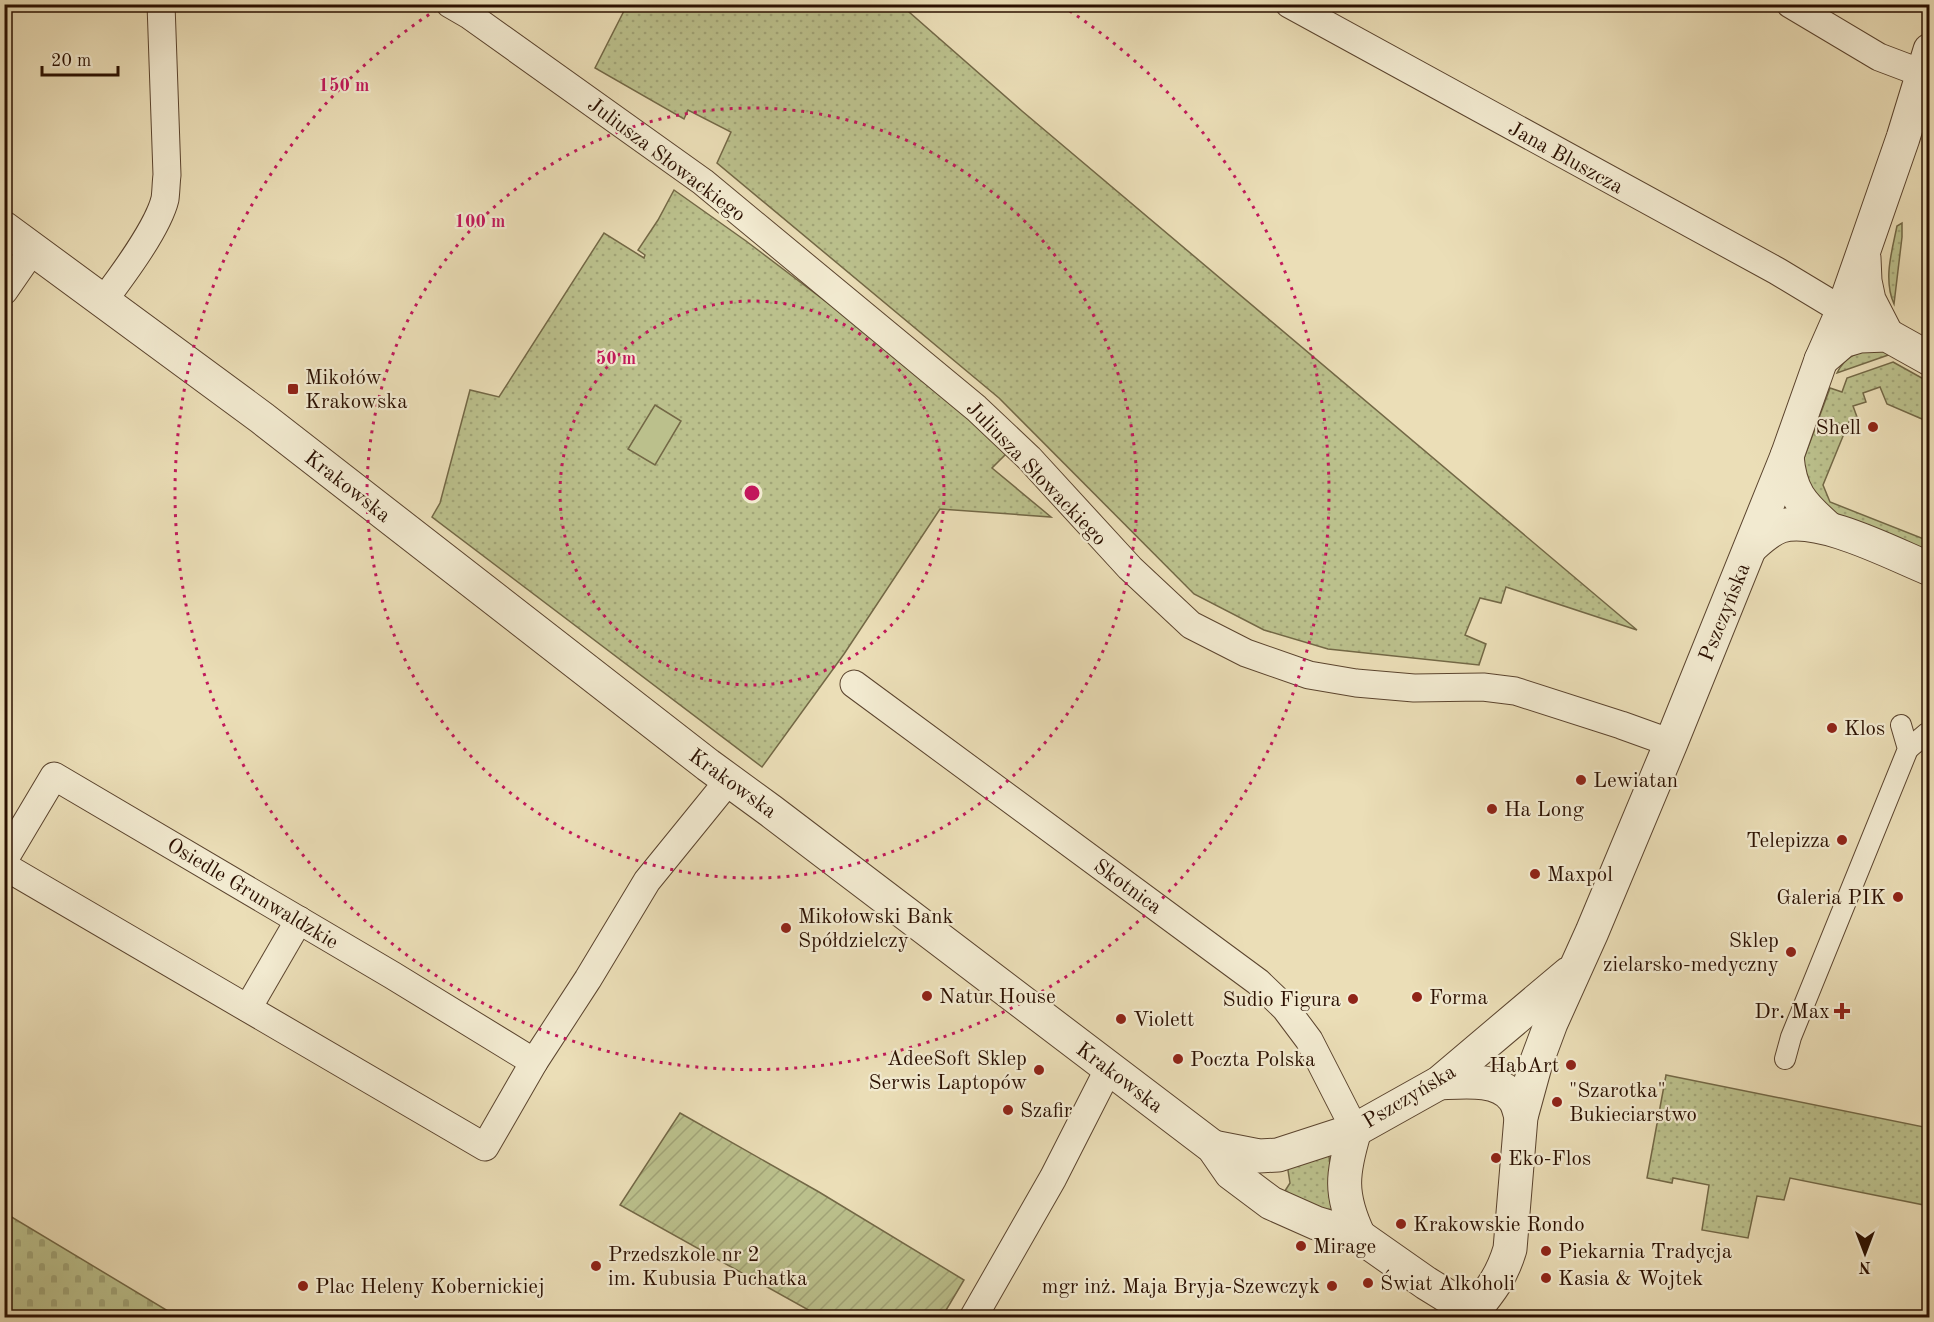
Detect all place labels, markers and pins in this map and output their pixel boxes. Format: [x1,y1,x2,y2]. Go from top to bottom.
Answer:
place label: Mikołów Krakowska [305,368,408,413]
marker: Mikołów Krakowska [286,382,300,396]
place label: Shell [1816,418,1861,439]
marker: Shell [1866,420,1880,434]
centre of rings [742,483,762,503]
place label: Klos [1844,719,1885,740]
marker: Klos [1825,721,1839,735]
place label: Lewiatan [1593,771,1678,792]
marker: Lewiatan [1574,773,1588,787]
place label: Ha Long [1504,800,1585,821]
marker: Ha Long [1485,802,1499,816]
place label: Telepizza [1746,831,1830,852]
marker: Telepizza [1835,833,1849,847]
place label: Maxpol [1547,865,1613,886]
marker: Maxpol [1528,867,1542,881]
place label: Galeria PIK [1776,888,1886,909]
marker: Galeria PIK [1891,890,1905,904]
place label: Mikołowski Bank Spółdzielczy [798,907,954,952]
marker: Mikołowski Bank Spółdzielczy [779,921,793,935]
place label: Sklep zielarsko-medyczny [1603,931,1779,976]
marker: Sklep zielarsko-medyczny [1784,945,1798,959]
place label: Natur House [939,987,1056,1008]
place label: Forma [1429,988,1488,1009]
marker: Natur House [920,989,934,1003]
place label: Sudio Figura [1222,990,1341,1011]
marker: Forma [1410,990,1424,1004]
marker: Sudio Figura [1346,992,1360,1006]
place label: Dr. Max [1754,1002,1830,1023]
marker: Dr. Max [1835,1004,1849,1018]
place label: Violett [1133,1010,1194,1031]
marker: Violett [1114,1012,1128,1026]
place label: AdeeSoft Sklep Serwis Laptopów [868,1049,1027,1094]
place label: Poczta Polska [1190,1050,1315,1071]
marker: Poczta Polska [1171,1052,1185,1066]
place label: HabArt [1489,1056,1559,1077]
marker: HabArt [1564,1058,1578,1072]
marker: AdeeSoft Sklep Serwis Laptopów [1032,1063,1046,1077]
place label: "Szarotka" Bukieciarstwo [1569,1081,1697,1126]
marker: "Szarotka" Bukieciarstwo [1550,1095,1564,1109]
place label: Szafir [1020,1101,1073,1122]
marker: Szafir [1001,1103,1015,1117]
place label: Eko-Flos [1508,1149,1591,1170]
marker: Eko-Flos [1489,1151,1503,1165]
place label: Krakowskie Rondo [1413,1215,1585,1236]
marker: Krakowskie Rondo [1394,1217,1408,1231]
place label: Mirage [1313,1237,1376,1258]
marker: Mirage [1294,1239,1308,1253]
place label: Piekarnia Tradycja [1558,1242,1732,1263]
marker: Piekarnia Tradycja [1539,1244,1553,1258]
place label: Przedszkole nr 2 im. Kubusia Puchatka [608,1245,807,1290]
marker: Przedszkole nr 2 im. Kubusia Puchatka [589,1259,603,1273]
place label: Świat Alkoholi [1380,1269,1515,1295]
place label: Kasia & Wojtek [1558,1269,1703,1290]
marker: Kasia & Wojtek [1539,1271,1553,1285]
marker: Świat Alkoholi [1361,1276,1375,1290]
place label: Plac Heleny Kobernickiej [315,1277,545,1298]
place label: mgr inż. Maja Bryja-Szewczyk [1042,1277,1320,1298]
marker: Plac Heleny Kobernickiej [296,1279,310,1293]
marker: mgr inż. Maja Bryja-Szewczyk [1325,1279,1339,1293]

